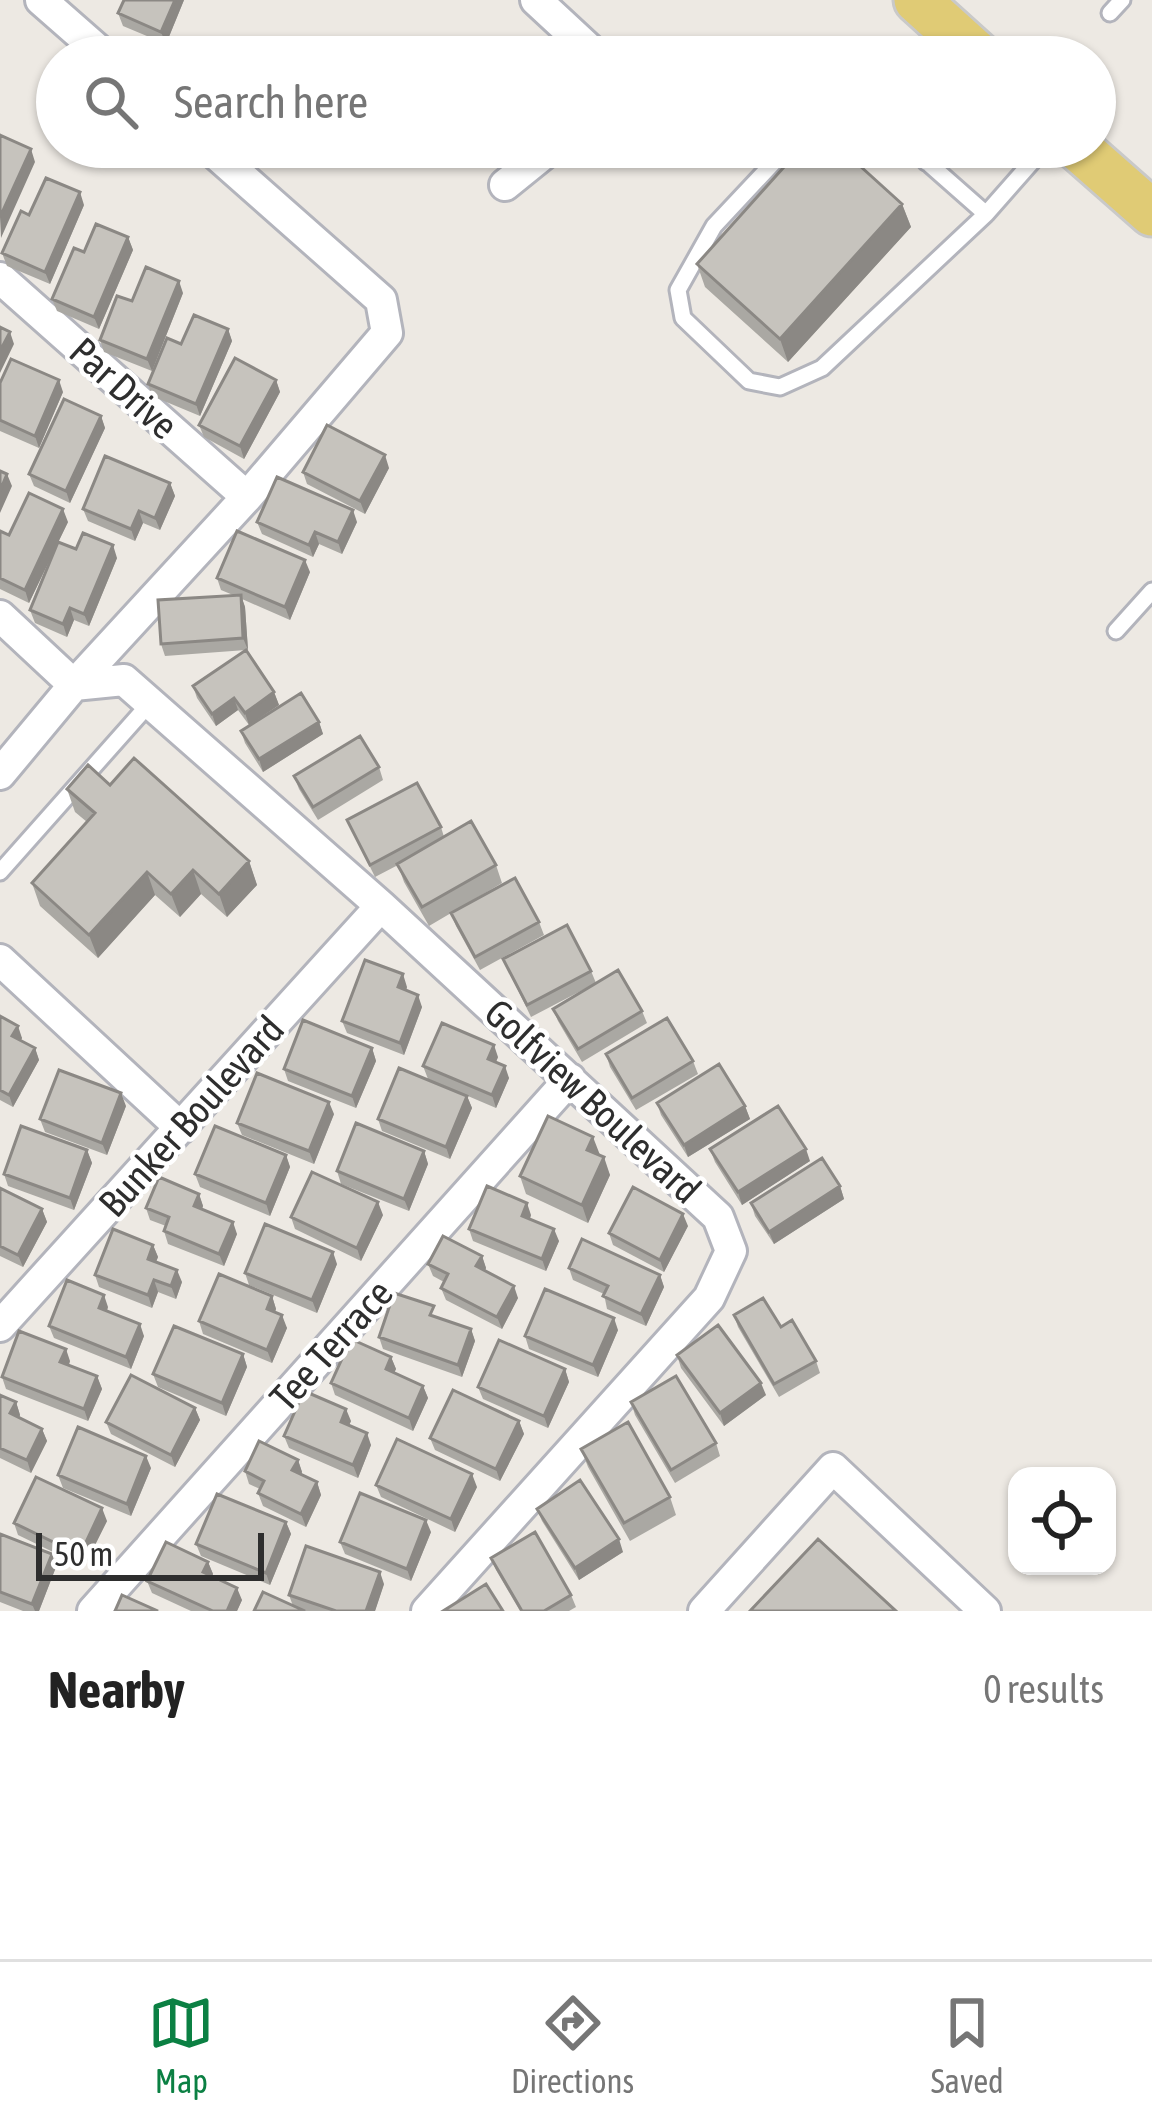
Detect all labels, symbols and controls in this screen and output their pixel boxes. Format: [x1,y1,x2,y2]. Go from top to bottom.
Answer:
search box [36,36,1116,168]
icon: search [78,69,144,135]
text: Search here [174,76,368,128]
street label: Par Drive [61,328,187,448]
street label: Golfview Boulevard [476,990,710,1212]
street label: Bunker Boulevard [90,1007,292,1225]
street label: Tee Terrace [261,1271,401,1419]
map controls [1008,1467,1116,1575]
button: locate [1008,1467,1116,1575]
scale bar [36,1527,264,1580]
text: 50 m [54,1535,113,1573]
text: Nearby [48,1660,185,1719]
text: 0 results [983,1667,1104,1711]
tab: Map [148,1990,214,2100]
tab: Directions [511,1990,634,2100]
tab: Saved [931,1990,1004,2100]

